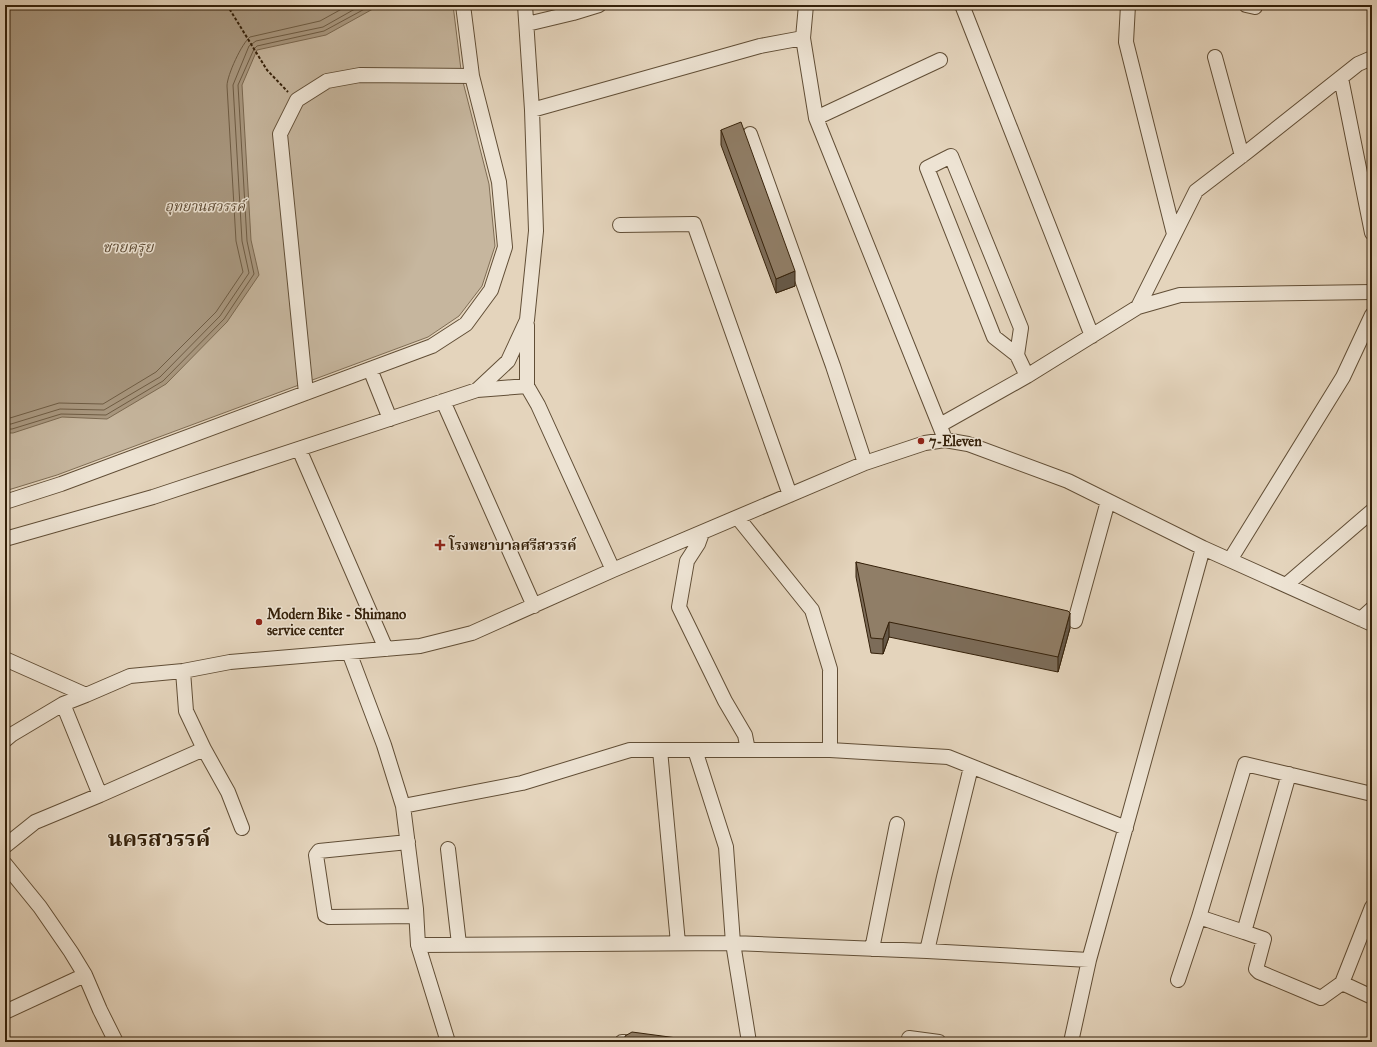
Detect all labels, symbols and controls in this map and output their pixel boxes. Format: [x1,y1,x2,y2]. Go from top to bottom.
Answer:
park label: อุทยานสวรรค์ [165,198,248,216]
water label: ชายครุย [103,238,155,257]
place label: 7-Eleven [929,433,982,450]
marker: 7-Eleven [916,436,926,446]
place label: โรงพยาบาลศรีสวรรค์ [448,535,577,554]
marker: โรงพยาบาลศรีสวรรค์ [434,539,446,551]
place label: Modern Bike - Shimano service center [267,606,406,639]
marker: Modern Bike - Shimano service center [254,617,264,627]
district label: นครสวรรค์ [108,825,211,852]

